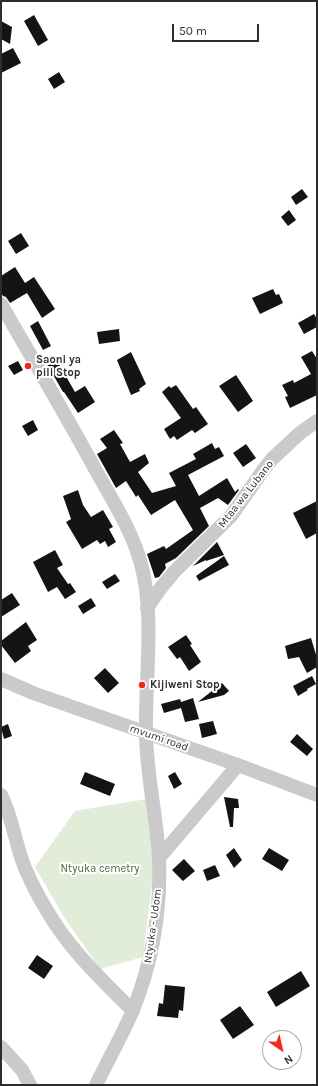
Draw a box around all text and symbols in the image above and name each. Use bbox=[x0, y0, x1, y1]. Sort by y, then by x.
scale bar bbox=[174, 16, 261, 42]
text: 50 m bbox=[179, 24, 207, 38]
place label: Saoni ya pili Stop bbox=[36, 353, 81, 379]
marker: Saoni ya pili Stop bbox=[23, 361, 33, 371]
street label: Mtaa wa Lubano bbox=[216, 458, 276, 530]
place label: Kijiweni Stop bbox=[150, 678, 220, 692]
marker: Kijiweni Stop bbox=[137, 680, 147, 690]
street label: mvumi road bbox=[128, 722, 190, 754]
park label: Ntyuka cemetry bbox=[61, 862, 139, 876]
street label: Ntyuka - Udom bbox=[141, 888, 165, 964]
north arrow bbox=[262, 1030, 302, 1070]
text: N bbox=[282, 1052, 295, 1067]

